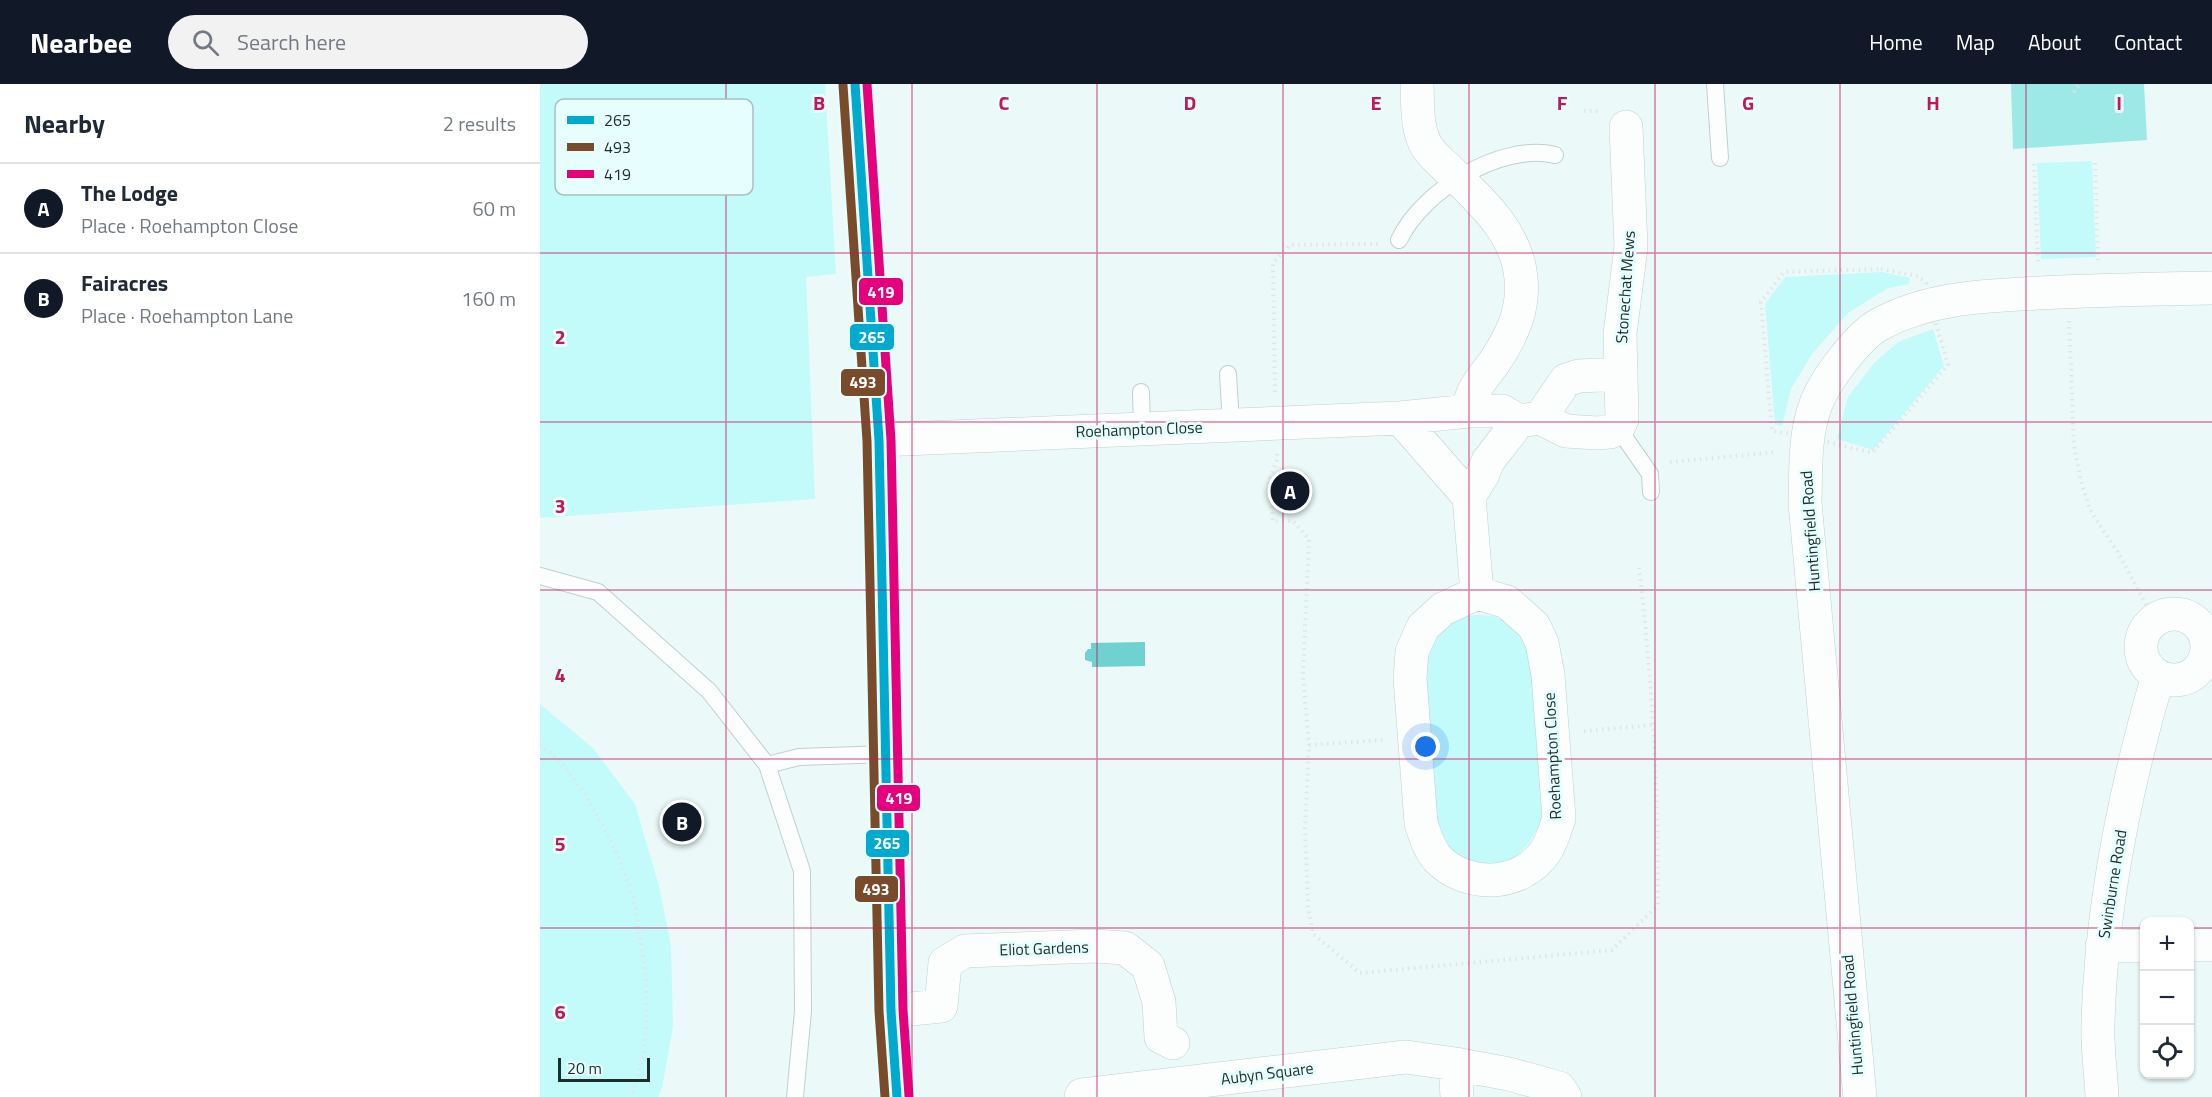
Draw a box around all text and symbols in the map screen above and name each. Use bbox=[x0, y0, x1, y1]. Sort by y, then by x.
search box bbox=[168, 15, 588, 69]
text: Nearbee bbox=[30, 21, 132, 64]
text: Search here bbox=[237, 25, 346, 59]
icon: search bbox=[189, 26, 222, 59]
text: Home bbox=[1869, 26, 1923, 58]
text: Map bbox=[1956, 26, 1995, 58]
text: About bbox=[2028, 26, 2081, 58]
text: Contact bbox=[2114, 26, 2182, 58]
text: B bbox=[813, 87, 825, 118]
text: C bbox=[999, 87, 1010, 118]
text: D bbox=[1184, 87, 1196, 118]
text: E bbox=[1370, 87, 1382, 118]
text: F bbox=[1557, 87, 1568, 118]
text: G bbox=[1742, 87, 1754, 118]
text: H bbox=[1926, 87, 1940, 118]
text: I bbox=[2116, 87, 2122, 118]
legend bbox=[555, 99, 753, 195]
text: Nearby bbox=[24, 104, 105, 143]
text: 2 results bbox=[443, 108, 516, 139]
text: 265 bbox=[604, 108, 631, 132]
text: 493 bbox=[604, 135, 631, 159]
text: 419 bbox=[604, 162, 631, 186]
text: The Lodge bbox=[81, 176, 178, 210]
text: A bbox=[37, 193, 50, 224]
text: 60 m bbox=[472, 193, 516, 224]
text: Place · Roehampton Close bbox=[81, 210, 298, 241]
street label: Stonechat Mews bbox=[1609, 230, 1641, 344]
text: Fairacres bbox=[81, 266, 168, 300]
line badge: 419 bbox=[858, 277, 904, 306]
text: 419 bbox=[868, 280, 894, 304]
text: B bbox=[37, 283, 50, 314]
text: 160 m bbox=[461, 283, 516, 314]
text: Place · Roehampton Lane bbox=[81, 300, 293, 331]
text: 2 bbox=[554, 321, 566, 352]
line badge: 265 bbox=[849, 323, 895, 351]
text: 265 bbox=[859, 325, 885, 349]
line badge: 493 bbox=[840, 368, 886, 397]
text: 493 bbox=[850, 370, 876, 394]
street label: Roehampton Close bbox=[1075, 415, 1203, 443]
pin: A bbox=[1270, 468, 1310, 514]
street label: Huntingfield Road bbox=[1794, 470, 1826, 592]
text: 3 bbox=[554, 490, 566, 521]
text: 4 bbox=[554, 659, 566, 690]
street label: Roehampton Close bbox=[1537, 692, 1567, 820]
your location bbox=[1411, 732, 1440, 761]
line badge: 419 bbox=[876, 784, 921, 812]
text: 419 bbox=[886, 786, 912, 810]
pin: B bbox=[662, 800, 702, 844]
text: 5 bbox=[554, 828, 566, 859]
street label: Swinburne Road bbox=[2092, 828, 2132, 940]
line badge: 265 bbox=[865, 829, 910, 858]
text: 265 bbox=[874, 831, 900, 855]
line badge: 493 bbox=[854, 875, 899, 903]
text: 493 bbox=[863, 877, 889, 901]
map controls bbox=[2140, 917, 2194, 1079]
button: + bbox=[2140, 917, 2194, 971]
street label: Eliot Gardens bbox=[999, 934, 1089, 962]
street label: Huntingfield Road bbox=[1835, 954, 1869, 1076]
button: − bbox=[2140, 971, 2194, 1025]
text: 6 bbox=[554, 996, 566, 1027]
button: locate bbox=[2140, 1025, 2194, 1079]
scale bar bbox=[558, 1055, 650, 1082]
street label: Aubyn Square bbox=[1219, 1055, 1315, 1091]
text: 20 m bbox=[567, 1056, 602, 1080]

